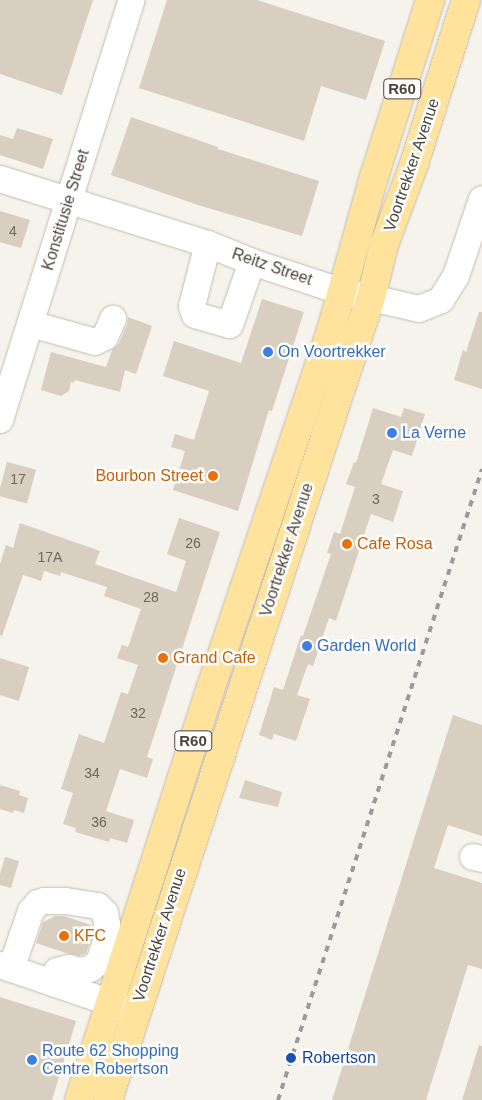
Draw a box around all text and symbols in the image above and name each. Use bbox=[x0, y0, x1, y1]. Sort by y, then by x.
road number: R60 bbox=[382, 76, 422, 102]
street label: Voortrekker Avenue bbox=[380, 96, 444, 234]
street label: Konstitusie Street bbox=[38, 147, 94, 273]
house number: 4 bbox=[9, 223, 17, 239]
street label: Reitz Street bbox=[229, 244, 315, 290]
place label: On Voortrekker bbox=[278, 342, 386, 362]
marker: On Voortrekker bbox=[262, 346, 274, 358]
place label: La Verne bbox=[402, 423, 466, 443]
marker: La Verne bbox=[386, 427, 398, 439]
place label: Bourbon Street bbox=[95, 466, 203, 486]
marker: Bourbon Street bbox=[207, 470, 219, 482]
house number: 17 bbox=[10, 471, 26, 487]
street label: Voortrekker Avenue bbox=[256, 480, 318, 620]
house number: 3 bbox=[372, 491, 380, 507]
place label: Cafe Rosa bbox=[357, 534, 433, 554]
house number: 26 bbox=[185, 535, 201, 551]
marker: Cafe Rosa bbox=[341, 538, 353, 550]
house number: 17A bbox=[38, 549, 62, 565]
house number: 28 bbox=[143, 589, 159, 605]
place label: Garden World bbox=[317, 636, 416, 656]
marker: Garden World bbox=[301, 640, 313, 652]
place label: Grand Cafe bbox=[173, 648, 256, 668]
marker: Grand Cafe bbox=[157, 652, 169, 664]
house number: 32 bbox=[130, 705, 146, 721]
road number: R60 bbox=[173, 728, 213, 754]
house number: 34 bbox=[84, 765, 100, 781]
house number: 36 bbox=[91, 814, 107, 830]
street label: Voortrekker Avenue bbox=[129, 865, 191, 1005]
place label: KFC bbox=[74, 926, 106, 946]
marker: KFC bbox=[58, 930, 70, 942]
place label: Route 62 Shopping Centre Robertson bbox=[42, 1041, 179, 1079]
place label: Robertson bbox=[302, 1048, 376, 1068]
marker: Robertson bbox=[284, 1051, 298, 1065]
marker: Route 62 Shopping Centre Robertson bbox=[26, 1054, 38, 1066]

